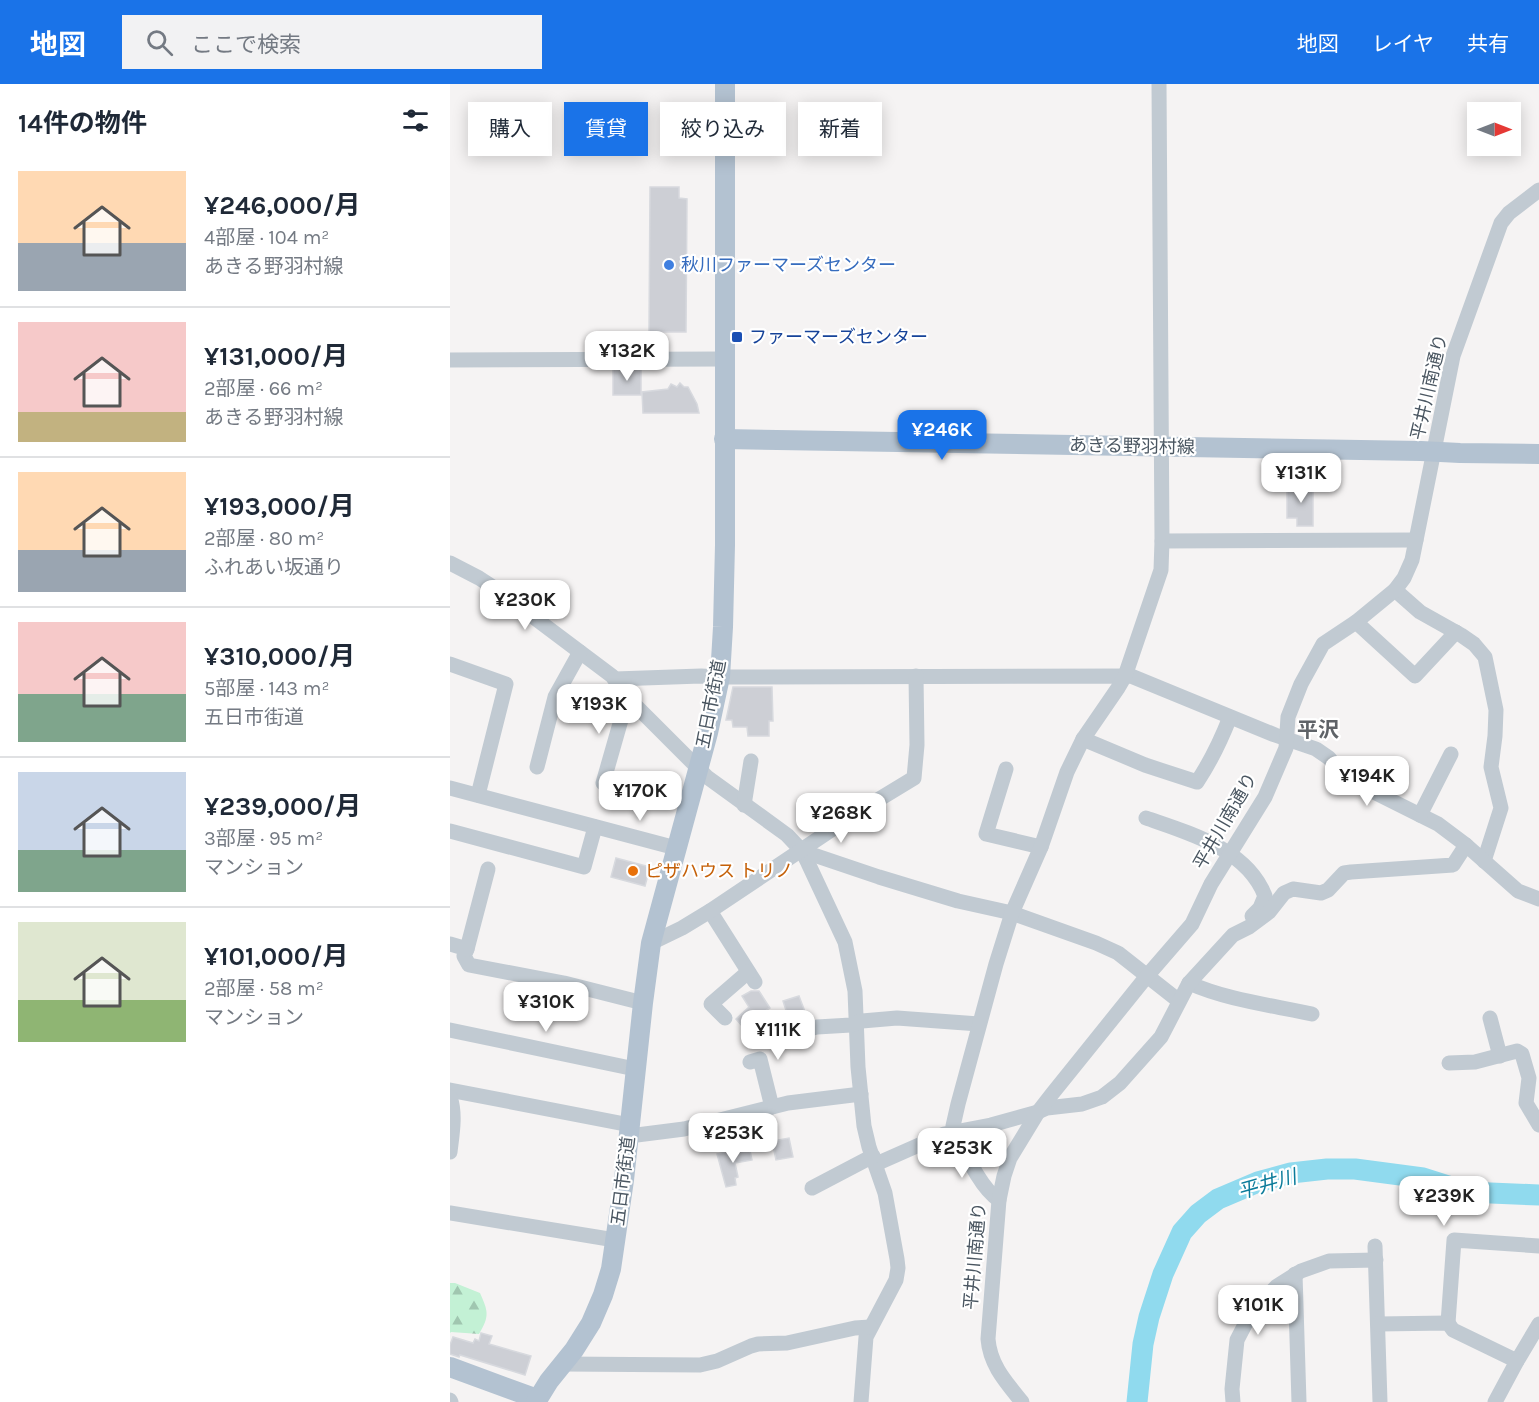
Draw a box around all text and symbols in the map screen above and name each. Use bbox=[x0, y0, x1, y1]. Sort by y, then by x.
search box bbox=[122, 15, 542, 69]
icon: search bbox=[143, 26, 176, 59]
text: 地図 bbox=[30, 28, 86, 61]
text: ここで検索 bbox=[191, 32, 301, 58]
text: 地図 bbox=[1297, 32, 1339, 56]
text: レイヤ bbox=[1372, 32, 1434, 56]
text: 共有 bbox=[1467, 32, 1509, 56]
chip: 購入 bbox=[468, 102, 552, 156]
chip: 賃貸 bbox=[564, 102, 648, 156]
chip: 絞り込み bbox=[660, 102, 786, 156]
chip: 新着 bbox=[798, 102, 882, 156]
north arrow bbox=[1467, 102, 1521, 156]
map controls bbox=[1467, 102, 1521, 156]
icon: filters bbox=[399, 104, 432, 137]
text: 14件の物件 bbox=[18, 108, 147, 139]
text: ¥246,000/月 bbox=[204, 190, 360, 221]
icon: home bbox=[66, 195, 138, 267]
text: 4部屋 · 104 m² bbox=[204, 226, 329, 249]
place label: 秋川ファーマーズセンター bbox=[681, 254, 896, 276]
text: あきる野羽村線 bbox=[204, 255, 344, 278]
marker: 秋川ファーマーズセンター bbox=[662, 258, 676, 272]
place label: ファーマーズセンター bbox=[749, 326, 928, 348]
marker: ファーマーズセンター bbox=[730, 330, 744, 344]
pin: ¥132K bbox=[585, 331, 669, 382]
street label: 平井川南通り bbox=[1406, 332, 1452, 442]
text: ¥132K bbox=[599, 339, 655, 362]
text: ¥131,000/月 bbox=[204, 341, 348, 372]
icon: home bbox=[66, 346, 138, 418]
text: 2部屋 · 66 m² bbox=[204, 377, 323, 400]
text: あきる野羽村線 bbox=[204, 406, 344, 429]
pin: ¥246K bbox=[900, 410, 984, 461]
text: ¥246K bbox=[912, 418, 972, 441]
street label: あきる野羽村線 bbox=[1069, 434, 1195, 458]
pin: ¥131K bbox=[1259, 453, 1343, 504]
text: ¥131K bbox=[1275, 461, 1327, 484]
text: ¥193,000/月 bbox=[204, 491, 355, 522]
icon: home bbox=[66, 496, 138, 568]
text: 2部屋 · 80 m² bbox=[204, 527, 324, 550]
text: ふれあい坂通り bbox=[204, 556, 344, 579]
pin: ¥230K bbox=[483, 580, 567, 631]
text: ¥230K bbox=[494, 588, 556, 611]
text: ¥310,000/月 bbox=[204, 641, 355, 672]
icon: home bbox=[66, 646, 138, 718]
street label: 五日市街道 bbox=[692, 658, 730, 750]
text: 5部屋 · 143 m² bbox=[204, 677, 329, 700]
pin: ¥193K bbox=[557, 684, 641, 735]
text: ¥193K bbox=[571, 692, 627, 715]
text: 五日市街道 bbox=[204, 706, 304, 729]
district label: 平沢 bbox=[1297, 718, 1339, 742]
pin: ¥194K bbox=[1325, 756, 1409, 807]
text: ¥194K bbox=[1339, 764, 1395, 787]
street label: 平井川南通り bbox=[1188, 769, 1262, 873]
pin: ¥170K bbox=[598, 771, 682, 822]
text: ¥170K bbox=[613, 779, 667, 802]
text: ¥239,000/月 bbox=[204, 791, 361, 822]
pin: ¥268K bbox=[799, 793, 883, 844]
icon: home bbox=[66, 796, 138, 868]
text: ¥268K bbox=[810, 801, 872, 824]
text: 3部屋 · 95 m² bbox=[204, 827, 323, 850]
text: マンション bbox=[204, 856, 304, 879]
place label: ピザハウス トリノ bbox=[645, 860, 793, 882]
marker: ピザハウス トリノ bbox=[626, 864, 640, 878]
text: ¥101,000/月 bbox=[204, 941, 348, 972]
icon: home bbox=[66, 946, 138, 1018]
text: 2部屋 · 58 m² bbox=[204, 977, 324, 1000]
pin: ¥310K bbox=[504, 982, 588, 1033]
text: ¥310K bbox=[517, 990, 575, 1013]
text: マンション bbox=[204, 1006, 304, 1029]
pin: ¥111K bbox=[736, 1010, 820, 1061]
text: ¥111K bbox=[755, 1018, 801, 1041]
pin: ¥253K bbox=[691, 1113, 775, 1164]
text: ¥253K bbox=[703, 1121, 764, 1144]
pin: ¥253K bbox=[920, 1128, 1004, 1179]
street label: 五日市街道 bbox=[607, 1135, 639, 1227]
text: ¥253K bbox=[932, 1136, 993, 1159]
water label: 平井川 bbox=[1235, 1165, 1301, 1204]
pin: ¥239K bbox=[1402, 1176, 1486, 1227]
text: ¥239K bbox=[1413, 1184, 1475, 1207]
street label: 平井川南通り bbox=[959, 1201, 991, 1311]
pin: ¥101K bbox=[1216, 1285, 1300, 1336]
text: ¥101K bbox=[1232, 1293, 1284, 1316]

